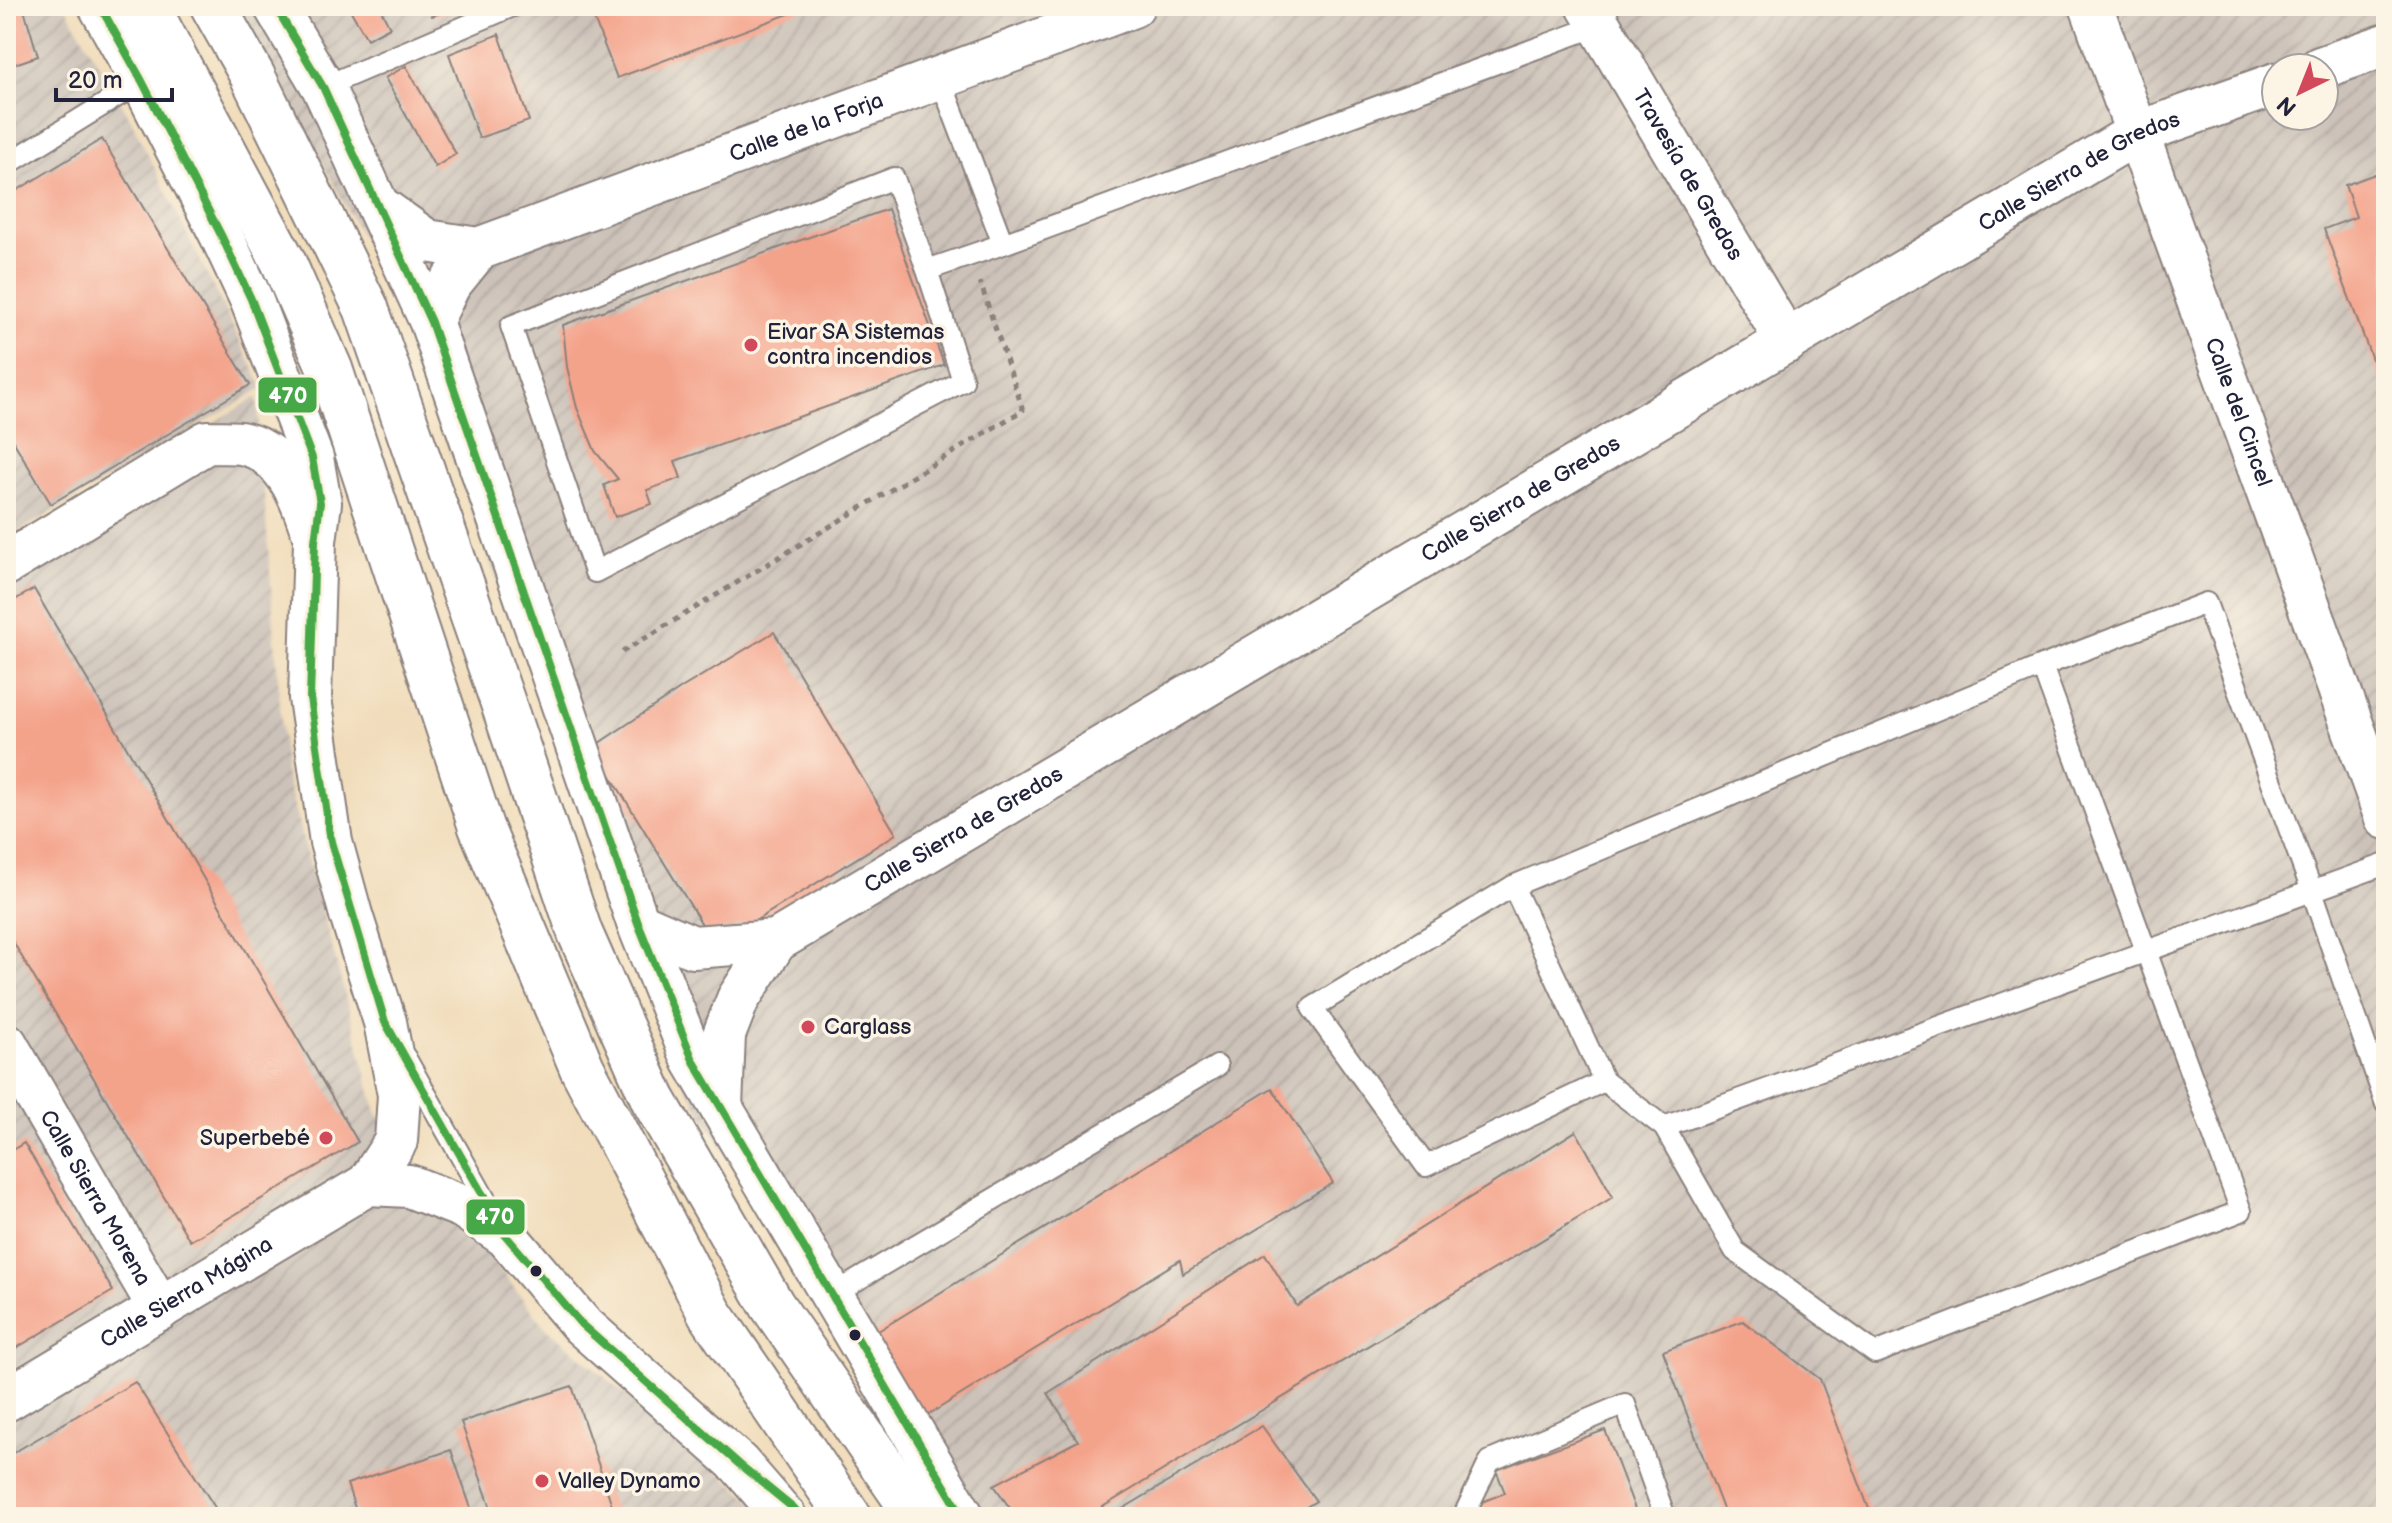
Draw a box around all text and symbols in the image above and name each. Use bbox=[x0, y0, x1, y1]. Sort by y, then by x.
scale bar bbox=[56, 52, 172, 102]
north arrow bbox=[2260, 52, 2340, 132]
text: 20 m bbox=[68, 66, 123, 95]
street label: Travesía de Gredos bbox=[1627, 84, 1749, 265]
street label: Calle de la Forja bbox=[726, 86, 887, 168]
text: N bbox=[2272, 90, 2303, 121]
street label: Calle Sierra de Gredos bbox=[1974, 105, 2183, 238]
place label: Eivar SA Sistemas contra incendios bbox=[767, 319, 944, 371]
street label: Calle del Cincel bbox=[2199, 334, 2278, 490]
marker: Eivar SA Sistemas contra incendios bbox=[742, 336, 760, 354]
line badge: 470 bbox=[257, 376, 318, 414]
text: 470 bbox=[269, 383, 307, 410]
street label: Calle Sierra de Gredos bbox=[1416, 429, 1625, 568]
street label: Calle Sierra de Gredos bbox=[859, 760, 1068, 899]
place label: Carglass bbox=[824, 1014, 911, 1041]
marker: Carglass bbox=[799, 1018, 817, 1036]
street label: Calle Sierra Morena bbox=[34, 1105, 157, 1291]
place label: Superbebé bbox=[200, 1125, 310, 1152]
marker: Superbebé bbox=[317, 1129, 335, 1147]
line badge: 470 bbox=[465, 1198, 526, 1236]
text: 470 bbox=[476, 1204, 514, 1231]
street label: Calle Sierra Mágina bbox=[95, 1231, 277, 1354]
unlabelled marker bbox=[528, 1263, 544, 1279]
unlabelled marker bbox=[847, 1327, 863, 1343]
place label: Valley Dynamo bbox=[558, 1468, 701, 1495]
marker: Valley Dynamo bbox=[533, 1472, 551, 1490]

